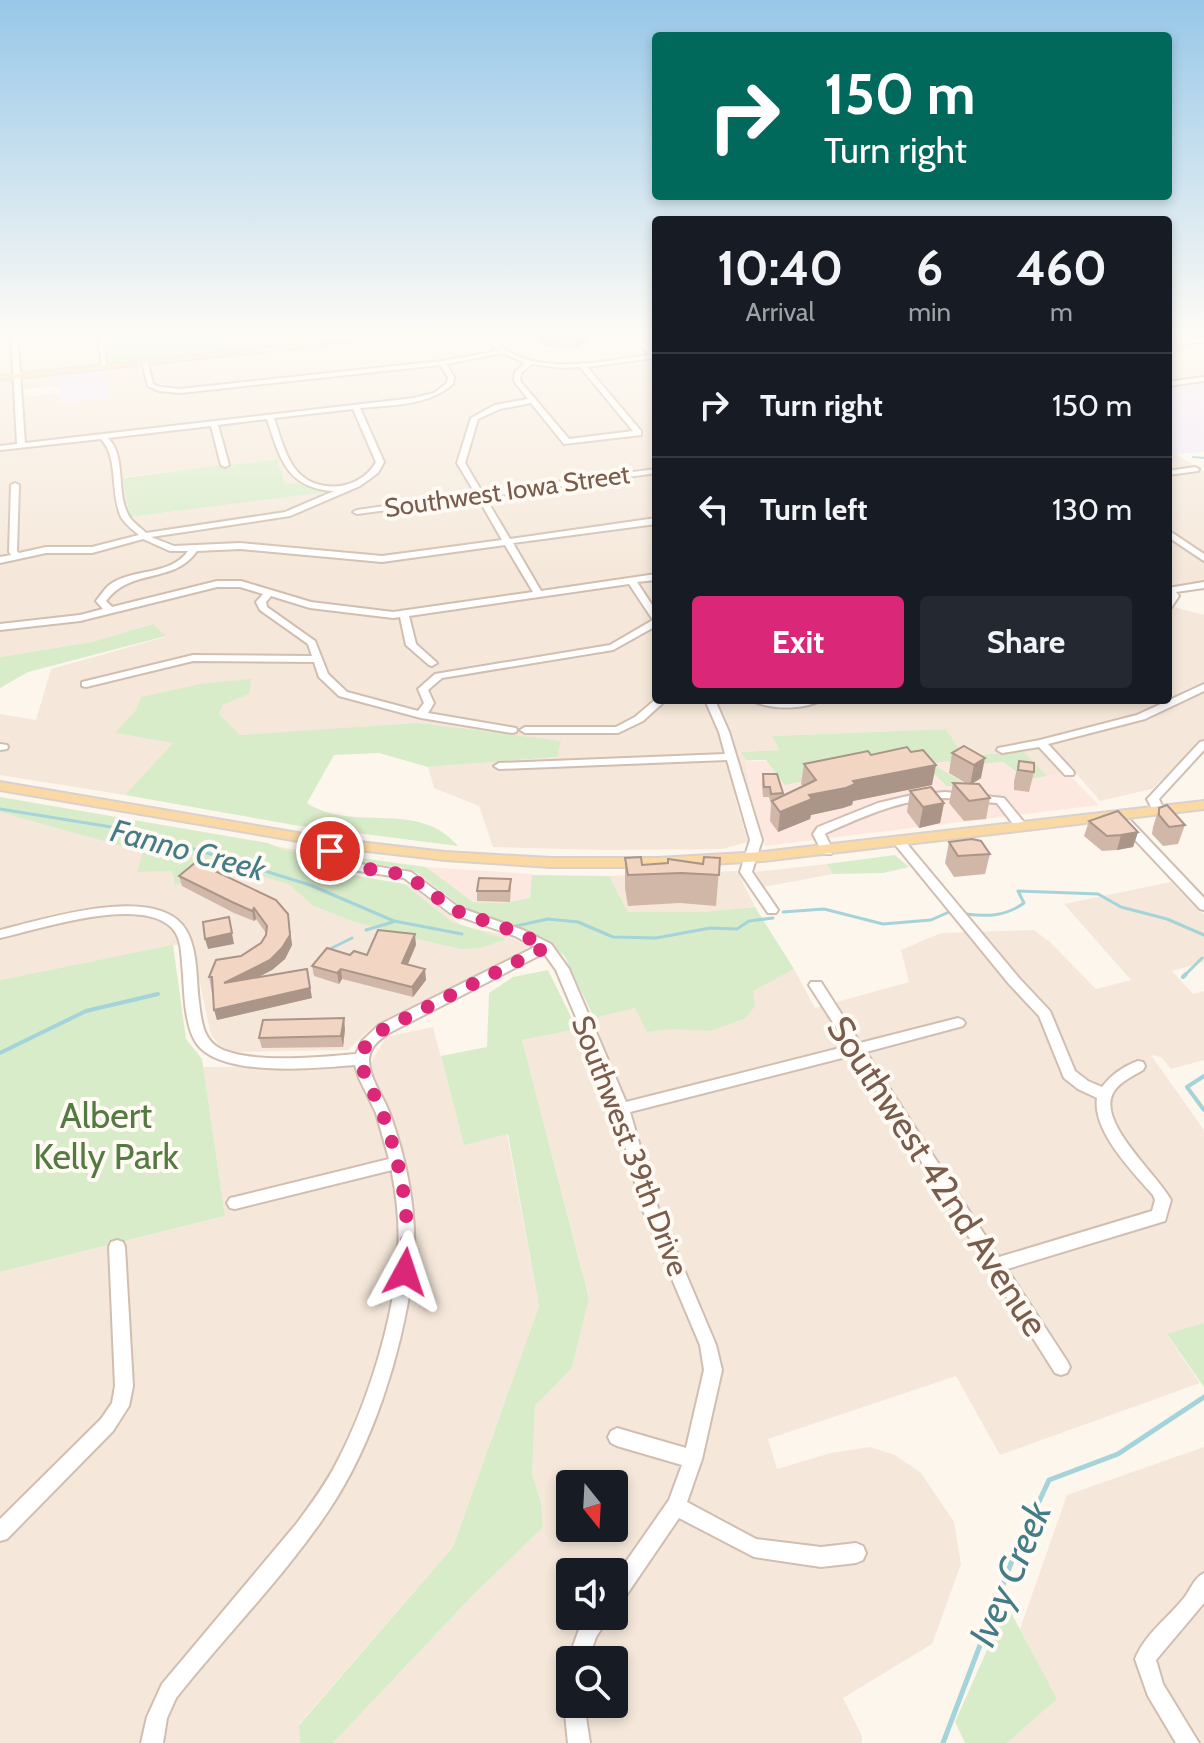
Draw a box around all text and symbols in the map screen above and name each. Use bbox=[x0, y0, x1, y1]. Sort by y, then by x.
text: 150 m bbox=[824, 60, 976, 128]
icon: right bbox=[692, 64, 796, 168]
text: Turn right bbox=[824, 128, 967, 172]
text: 10:40 bbox=[717, 239, 843, 297]
text: 6 bbox=[916, 239, 943, 297]
text: 460 bbox=[1016, 239, 1107, 297]
text: Arrival bbox=[745, 296, 815, 328]
text: min bbox=[908, 296, 951, 328]
text: m bbox=[1050, 296, 1073, 328]
icon: right bbox=[692, 383, 736, 427]
text: Turn right bbox=[760, 387, 883, 424]
text: 150 m bbox=[1052, 387, 1132, 424]
street label: Southwest Iowa Street bbox=[382, 458, 632, 524]
icon: left bbox=[692, 487, 736, 531]
text: Turn left bbox=[760, 491, 868, 528]
text: 130 m bbox=[1052, 491, 1132, 528]
button: Exit bbox=[692, 596, 904, 688]
button: Share bbox=[920, 596, 1132, 688]
water label: Fanno Creek bbox=[107, 810, 271, 889]
pin bbox=[296, 817, 364, 885]
icon: arrive bbox=[308, 829, 352, 873]
street label: Southwest 42nd Avenue bbox=[818, 1008, 1058, 1344]
street label: Southwest 39th Drive bbox=[564, 1010, 697, 1281]
park label: Albert Kelly Park bbox=[33, 1093, 180, 1178]
position arrow bbox=[363, 1230, 447, 1314]
north arrow bbox=[556, 1470, 628, 1542]
map controls bbox=[556, 1470, 628, 1718]
water label: Ivey Creek bbox=[958, 1493, 1062, 1653]
button: sound bbox=[556, 1558, 628, 1630]
button: search bbox=[556, 1646, 628, 1718]

